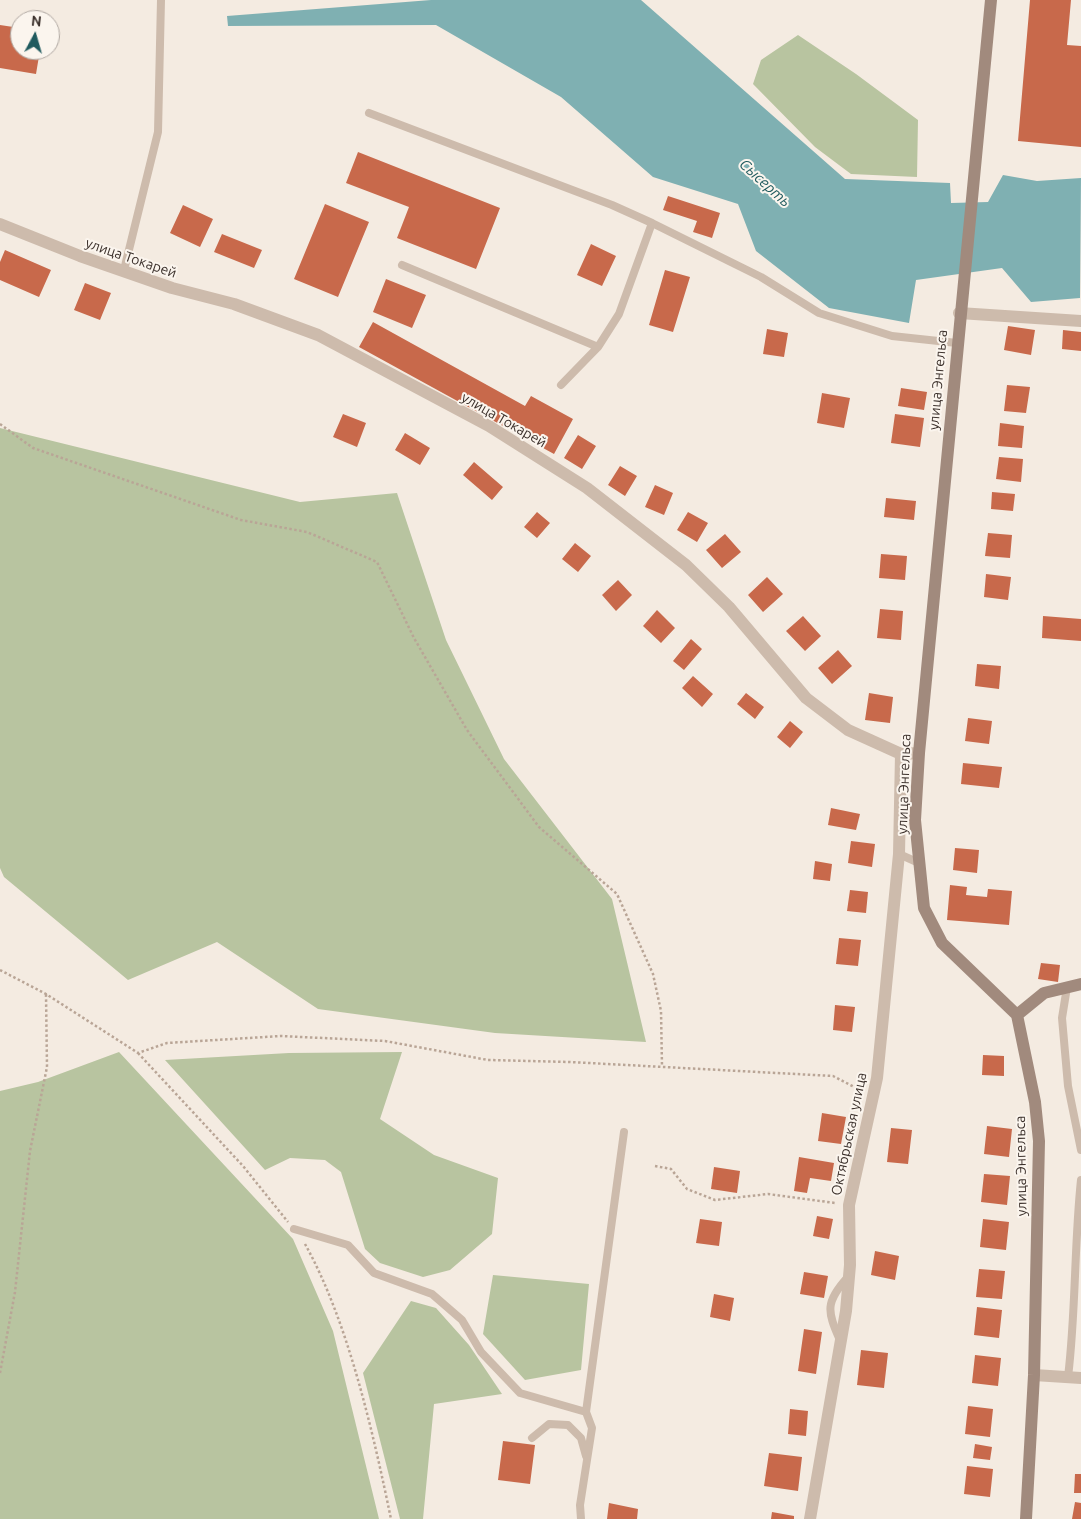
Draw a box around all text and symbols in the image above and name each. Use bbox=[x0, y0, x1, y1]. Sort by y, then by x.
north arrow bbox=[10, 10, 60, 60]
text: N bbox=[30, 13, 42, 30]
water label: Сысерть bbox=[736, 155, 794, 211]
street label: улица Токарей bbox=[83, 235, 179, 281]
street label: улица Энгельса bbox=[925, 329, 951, 431]
street label: улица Токарей bbox=[458, 389, 550, 451]
street label: улица Энгельса bbox=[894, 733, 914, 835]
street label: Октябрьская улица bbox=[828, 1071, 870, 1197]
street label: улица Энгельса bbox=[1012, 1115, 1030, 1217]

